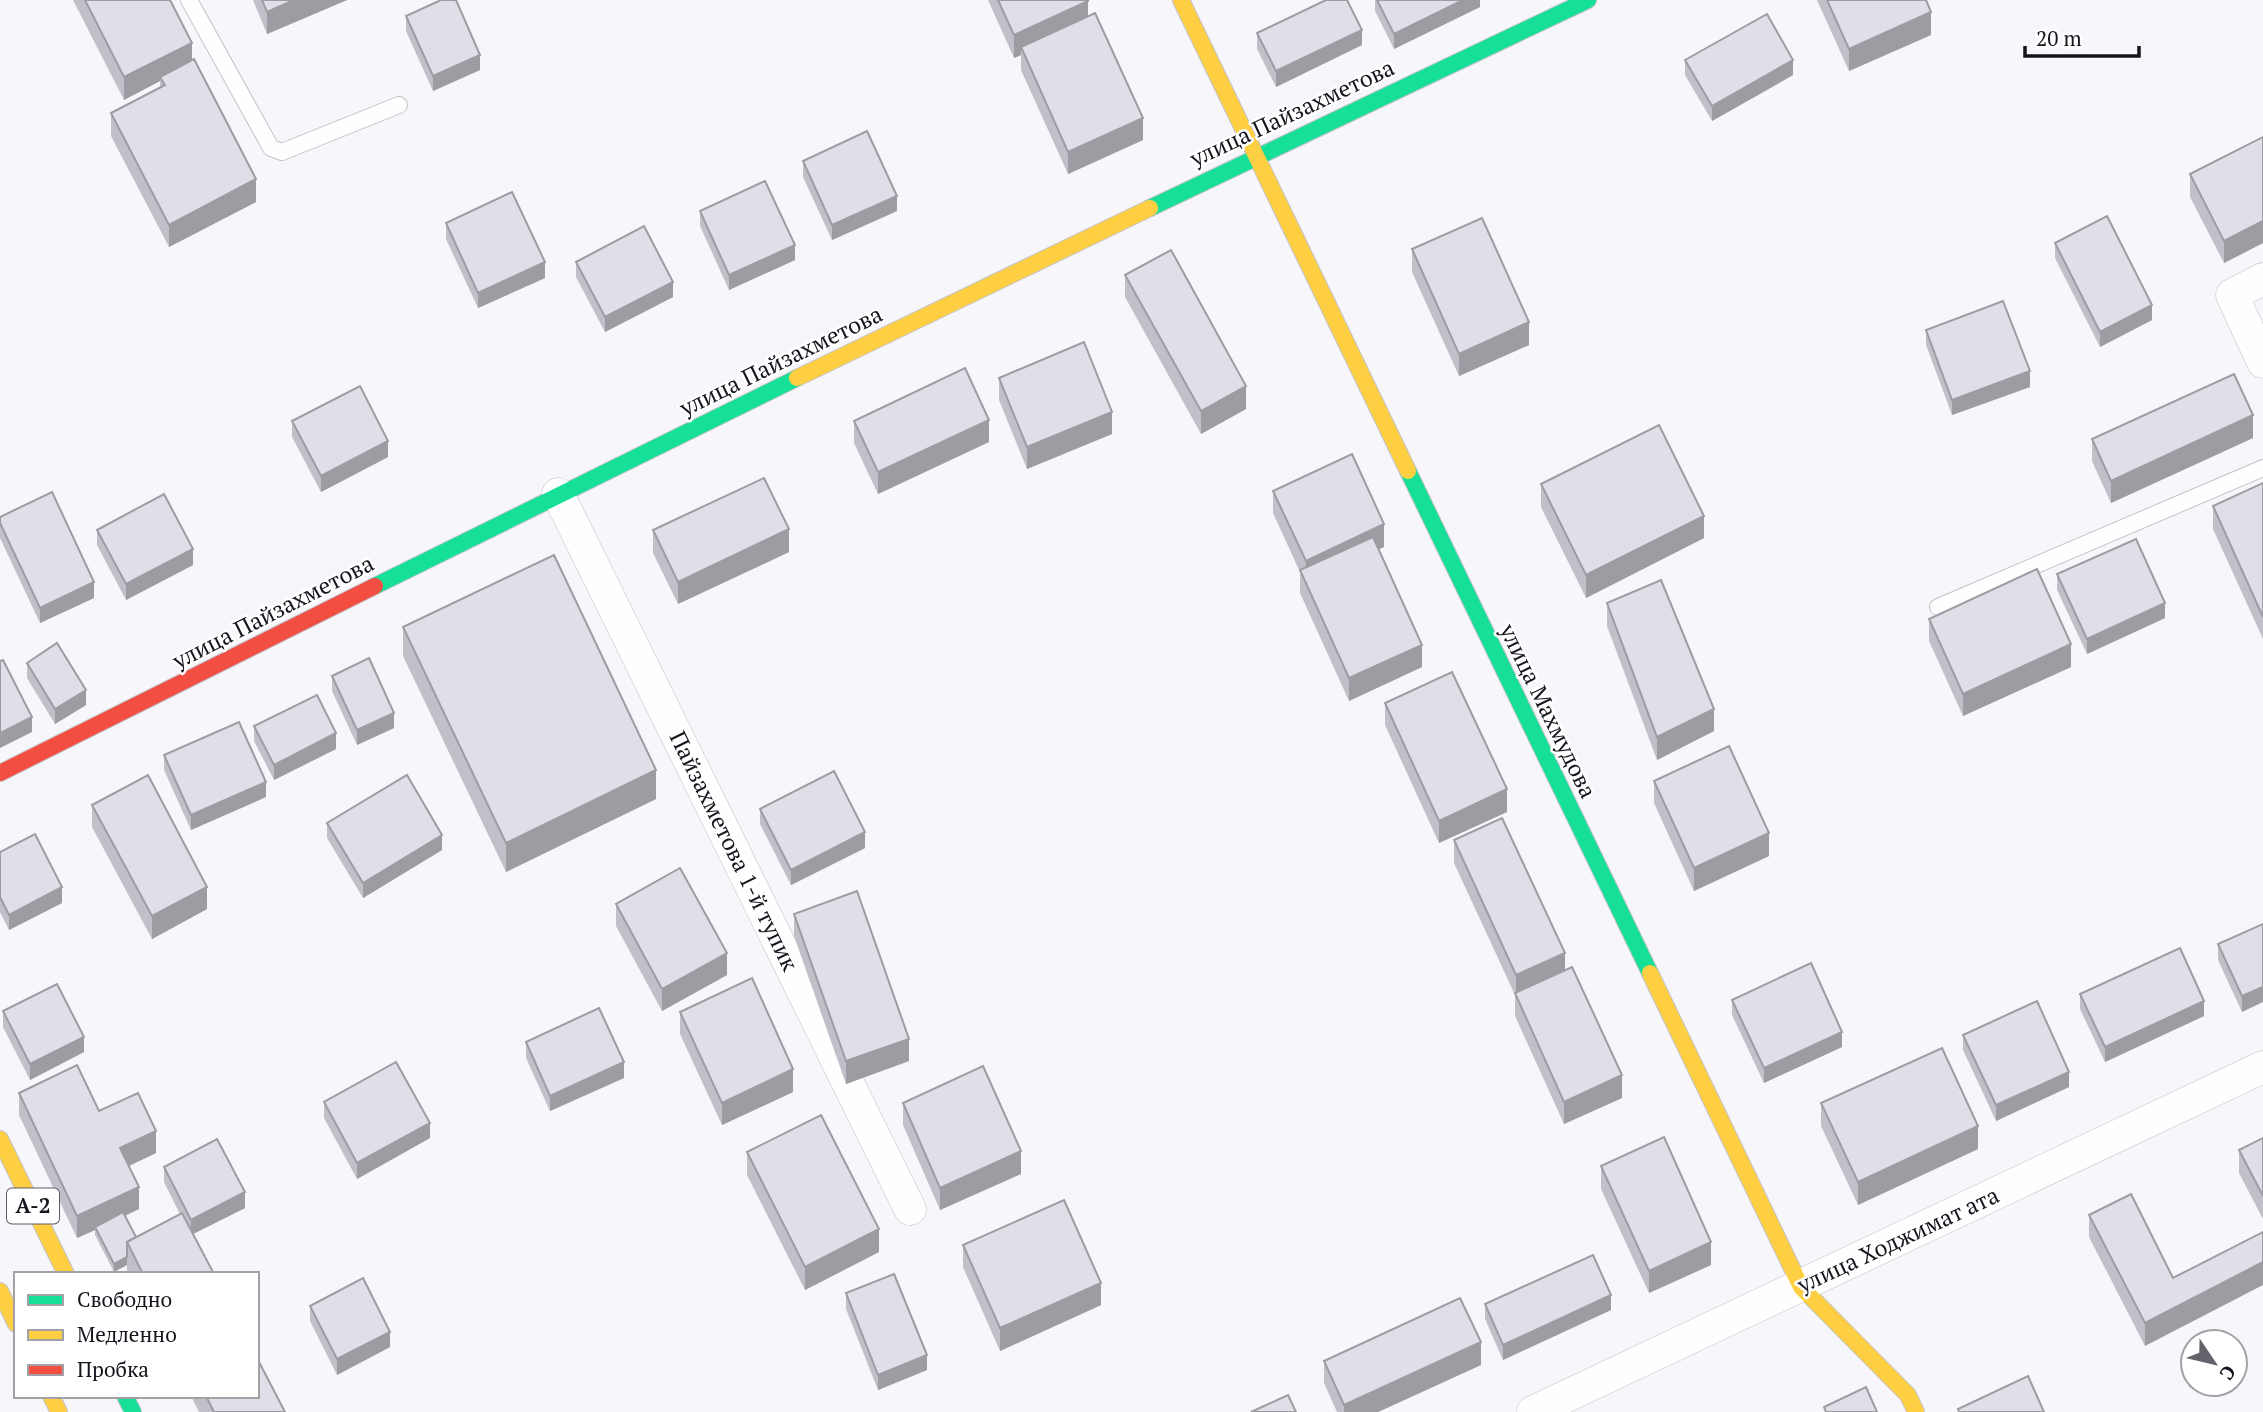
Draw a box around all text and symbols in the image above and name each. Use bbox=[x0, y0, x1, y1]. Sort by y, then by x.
scale bar bbox=[2025, 14, 2139, 58]
text: 20 m bbox=[2036, 24, 2082, 52]
street label: улица Пайзахметова bbox=[1184, 51, 1399, 174]
street label: улица Пайзахметова bbox=[673, 298, 888, 424]
street label: улица Пайзахметова bbox=[166, 547, 379, 676]
street label: улица Махмудова bbox=[1492, 618, 1604, 803]
street label: Пайзахметова 1-й тупик bbox=[663, 726, 806, 976]
street label: улица Ходжимат ата bbox=[1791, 1179, 2004, 1300]
road number: A-2 bbox=[7, 1188, 59, 1224]
legend bbox=[14, 1272, 259, 1398]
text: Свободно bbox=[77, 1285, 172, 1313]
text: Медленно bbox=[77, 1320, 177, 1348]
north arrow bbox=[2179, 1328, 2249, 1398]
text: Пробка bbox=[77, 1355, 149, 1383]
text: С bbox=[2215, 1361, 2242, 1385]

